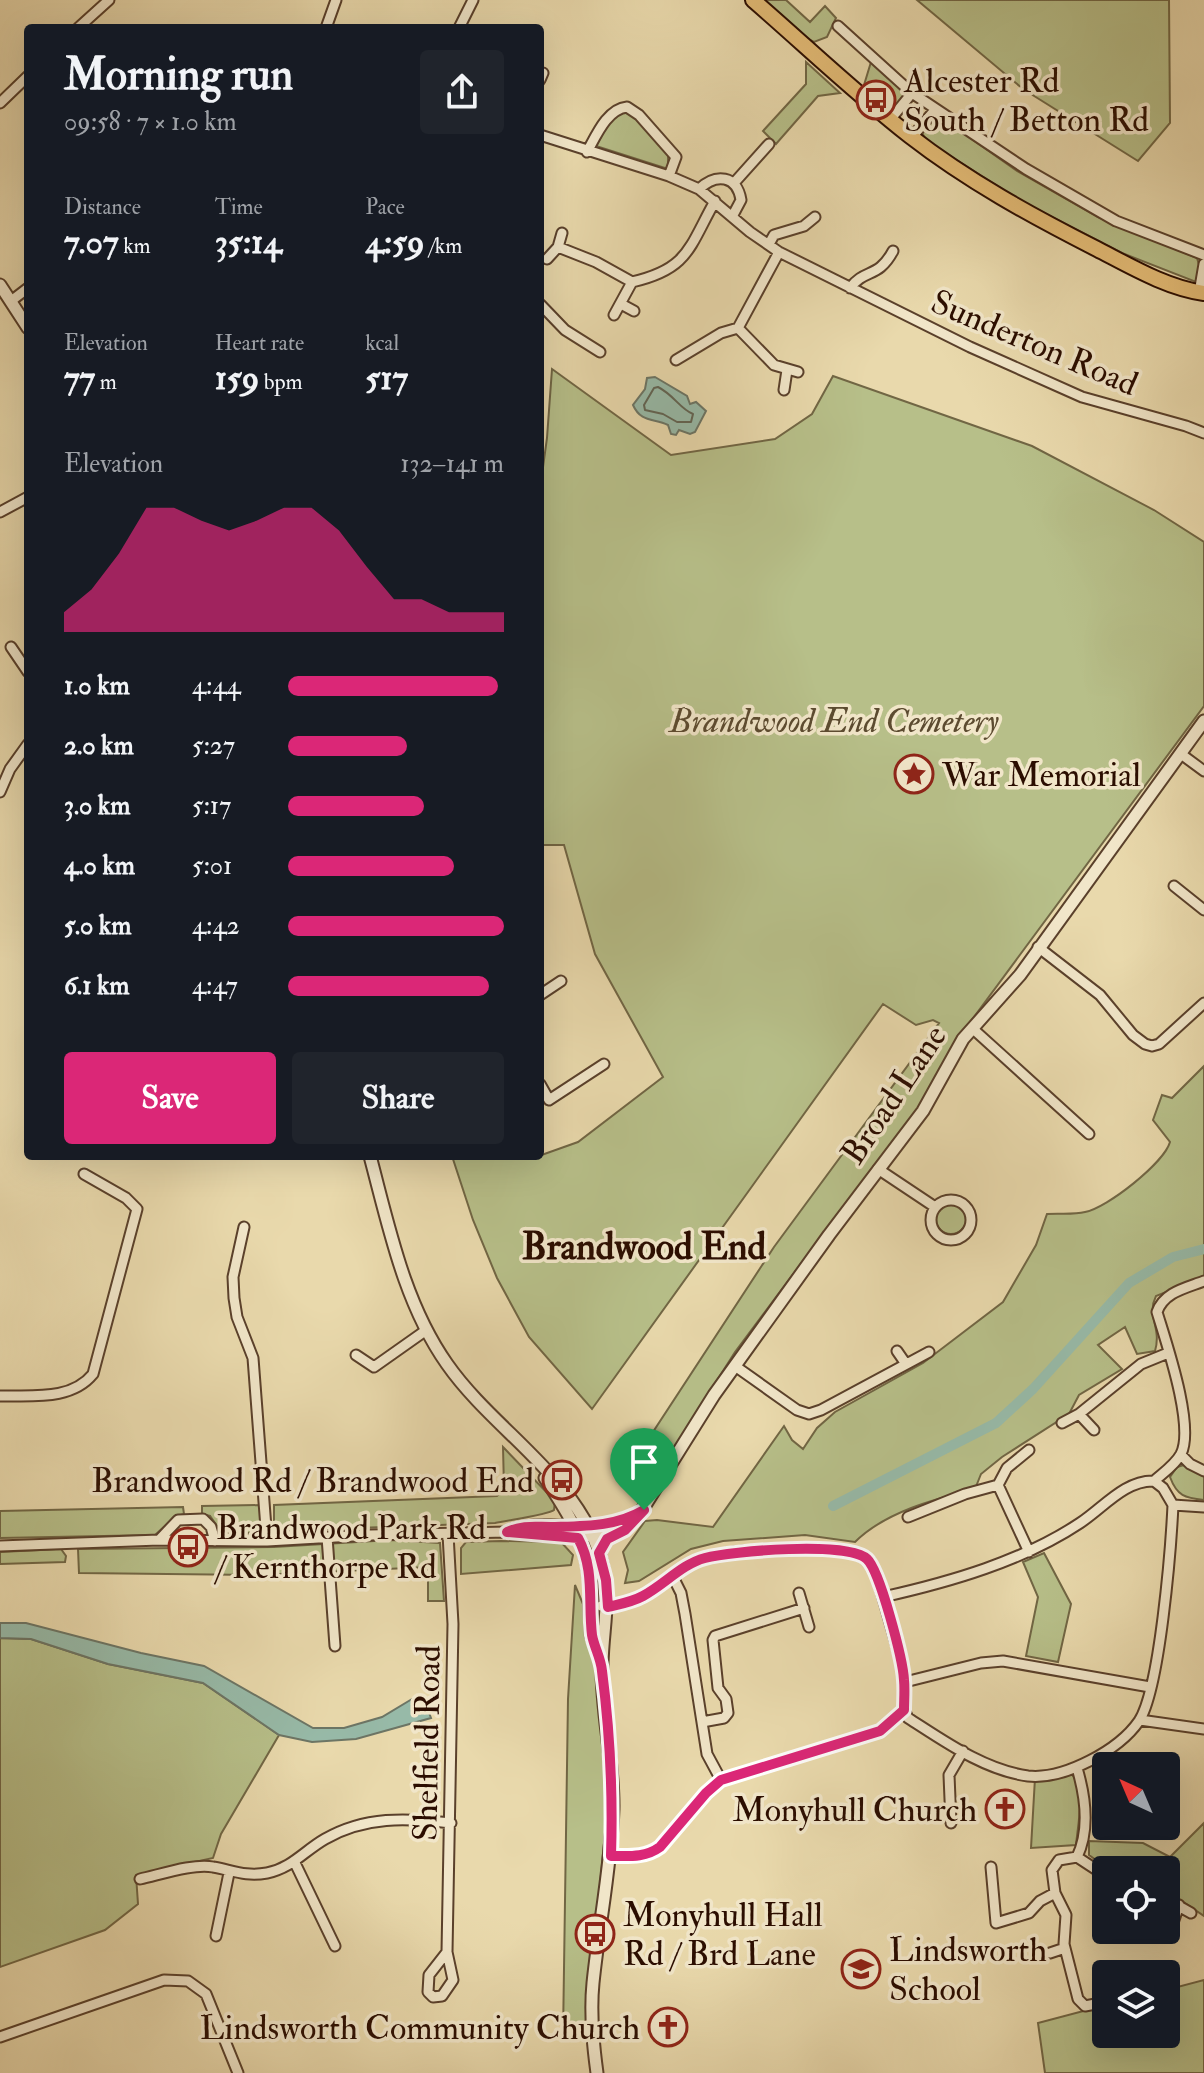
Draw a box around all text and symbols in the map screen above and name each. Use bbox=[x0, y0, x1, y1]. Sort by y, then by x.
text: Morning run bbox=[64, 48, 293, 103]
button: share bbox=[420, 50, 504, 134]
place label: Alcester Rd South / Betton Rd bbox=[903, 60, 1149, 142]
bus stop icon: Alcester Rd South / Betton Rd bbox=[855, 79, 897, 121]
text: 09:58 · 7 × 1.0 km bbox=[64, 106, 237, 138]
text: Distance bbox=[64, 193, 141, 221]
text: Time bbox=[215, 193, 263, 221]
text: Pace bbox=[365, 193, 405, 221]
text: 7.07 bbox=[64, 221, 119, 264]
text: 35:14 bbox=[215, 221, 282, 264]
text: 4:59 bbox=[365, 221, 424, 264]
text: km bbox=[119, 232, 151, 260]
text: /km bbox=[424, 232, 462, 260]
street label: Sunderton Road bbox=[925, 281, 1145, 406]
text: Elevation bbox=[64, 329, 148, 357]
text: Heart rate bbox=[215, 329, 304, 357]
text: kcal bbox=[365, 329, 399, 357]
text: 77 bbox=[64, 357, 95, 400]
text: 159 bbox=[215, 357, 259, 400]
text: 517 bbox=[365, 357, 408, 400]
text: m bbox=[95, 368, 117, 396]
text: bpm bbox=[259, 368, 303, 396]
text: Elevation bbox=[64, 448, 163, 480]
text: 132–141 m bbox=[400, 448, 504, 480]
text: 1.0 km bbox=[64, 670, 130, 702]
text: 4:44 bbox=[192, 670, 240, 702]
park label: Brandwood End Cemetery bbox=[667, 700, 999, 743]
text: 2.0 km bbox=[64, 730, 134, 762]
text: 5:27 bbox=[192, 730, 235, 762]
place icon: War Memorial bbox=[893, 753, 935, 795]
place label: War Memorial bbox=[941, 754, 1141, 797]
text: 3.0 km bbox=[64, 790, 130, 822]
text: 5:17 bbox=[192, 790, 231, 822]
text: 4.0 km bbox=[64, 850, 135, 882]
text: 5:01 bbox=[192, 850, 232, 882]
text: 5.0 km bbox=[64, 910, 131, 942]
text: 4:42 bbox=[192, 910, 240, 942]
text: 6.1 km bbox=[64, 970, 129, 1002]
text: 4:47 bbox=[192, 970, 238, 1002]
street label: Broad Lane bbox=[832, 1017, 957, 1173]
button: Save bbox=[64, 1052, 276, 1144]
button: Share bbox=[292, 1052, 504, 1144]
district label: Brandwood End bbox=[522, 1223, 767, 1271]
pin bbox=[610, 1428, 678, 1510]
icon: arrive bbox=[622, 1440, 666, 1484]
bus stop icon: Brandwood Rd / Brandwood End bbox=[541, 1459, 583, 1501]
place label: Brandwood Rd / Brandwood End bbox=[91, 1460, 534, 1503]
place label: Brandwood Park Rd / Kernthorpe Rd bbox=[213, 1507, 486, 1589]
bus stop icon: Brandwood Park Rd / Kernthorpe Rd bbox=[167, 1526, 209, 1568]
street label: Shelfield Road bbox=[404, 1644, 451, 1841]
north arrow bbox=[1092, 1752, 1180, 1840]
map controls bbox=[1092, 1752, 1180, 2048]
church icon: Monyhull Church bbox=[984, 1788, 1026, 1830]
place label: Monyhull Church bbox=[732, 1789, 977, 1832]
button: locate bbox=[1092, 1856, 1180, 1944]
place label: Monyhull Hall Rd / Brd Lane bbox=[623, 1894, 823, 1976]
bus stop icon: Monyhull Hall Rd / Brd Lane bbox=[574, 1913, 616, 1955]
place label: Lindsworth School bbox=[889, 1929, 1047, 2011]
school or university icon: Lindsworth School bbox=[840, 1948, 882, 1990]
button: layers bbox=[1092, 1960, 1180, 2048]
church icon: Lindsworth Community Church bbox=[647, 2006, 689, 2048]
place label: Lindsworth Community Church bbox=[200, 2007, 640, 2050]

